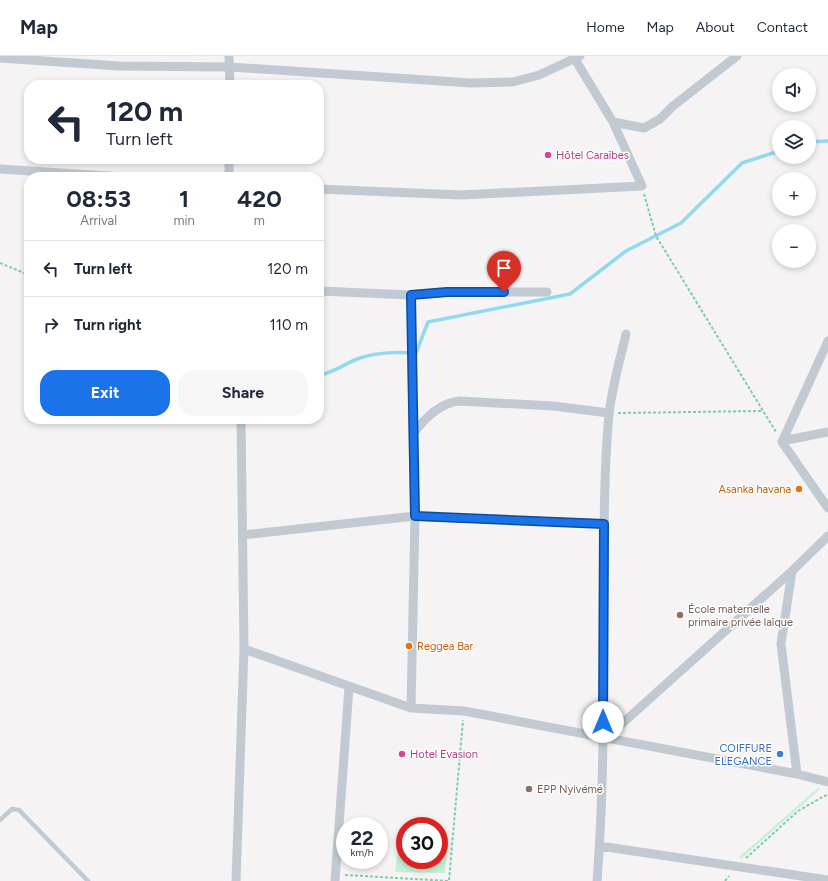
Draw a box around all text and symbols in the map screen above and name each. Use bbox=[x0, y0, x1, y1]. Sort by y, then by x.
text: Map bbox=[20, 16, 58, 39]
text: Home bbox=[586, 19, 625, 36]
text: Map bbox=[647, 19, 674, 36]
text: About bbox=[696, 19, 735, 36]
text: Contact bbox=[757, 19, 808, 36]
map controls bbox=[772, 68, 816, 268]
button: sound bbox=[772, 68, 816, 112]
text: 120 m bbox=[106, 94, 183, 128]
icon: left bbox=[40, 96, 92, 148]
button: layers bbox=[772, 120, 816, 164]
text: Turn left bbox=[106, 128, 173, 150]
place label: Hôtel Caraïbes bbox=[556, 149, 629, 162]
marker: Hôtel Caraïbes bbox=[543, 150, 553, 160]
button: + bbox=[772, 172, 816, 216]
text: 08:53 bbox=[66, 184, 131, 213]
text: 1 bbox=[179, 184, 189, 213]
text: 420 bbox=[237, 184, 282, 213]
text: Arrival bbox=[80, 213, 117, 228]
text: min bbox=[173, 213, 195, 228]
text: m bbox=[254, 213, 265, 228]
button: − bbox=[772, 224, 816, 268]
pin bbox=[487, 251, 521, 292]
icon: arrive bbox=[493, 257, 515, 279]
icon: left bbox=[40, 258, 62, 280]
text: Turn left bbox=[74, 260, 132, 278]
text: 120 m bbox=[267, 260, 308, 278]
icon: right bbox=[40, 314, 62, 336]
text: Turn right bbox=[74, 316, 142, 334]
text: 110 m bbox=[270, 316, 308, 334]
button: Exit bbox=[40, 370, 170, 416]
button: Share bbox=[178, 370, 308, 416]
place label: Asanka havana bbox=[719, 483, 791, 496]
marker: Asanka havana bbox=[794, 484, 804, 494]
place label: École maternelle primaire privée laïque bbox=[688, 603, 793, 629]
marker: École maternelle primaire privée laïque bbox=[675, 610, 685, 620]
place label: Reggea Bar bbox=[417, 640, 473, 653]
marker: Reggea Bar bbox=[404, 641, 414, 651]
position arrow bbox=[582, 701, 624, 743]
place label: COIFFURE ELEGANCE bbox=[715, 742, 772, 768]
place label: Hotel Evasion bbox=[410, 748, 478, 761]
marker: Hotel Evasion bbox=[397, 749, 407, 759]
marker: COIFFURE ELEGANCE bbox=[775, 749, 785, 759]
place label: EPP Nyivémé bbox=[537, 783, 603, 796]
marker: EPP Nyivémé bbox=[524, 784, 534, 794]
speed limit sign: 30 bbox=[396, 817, 448, 869]
text: 22 bbox=[350, 826, 374, 850]
text: km/h bbox=[351, 846, 373, 859]

